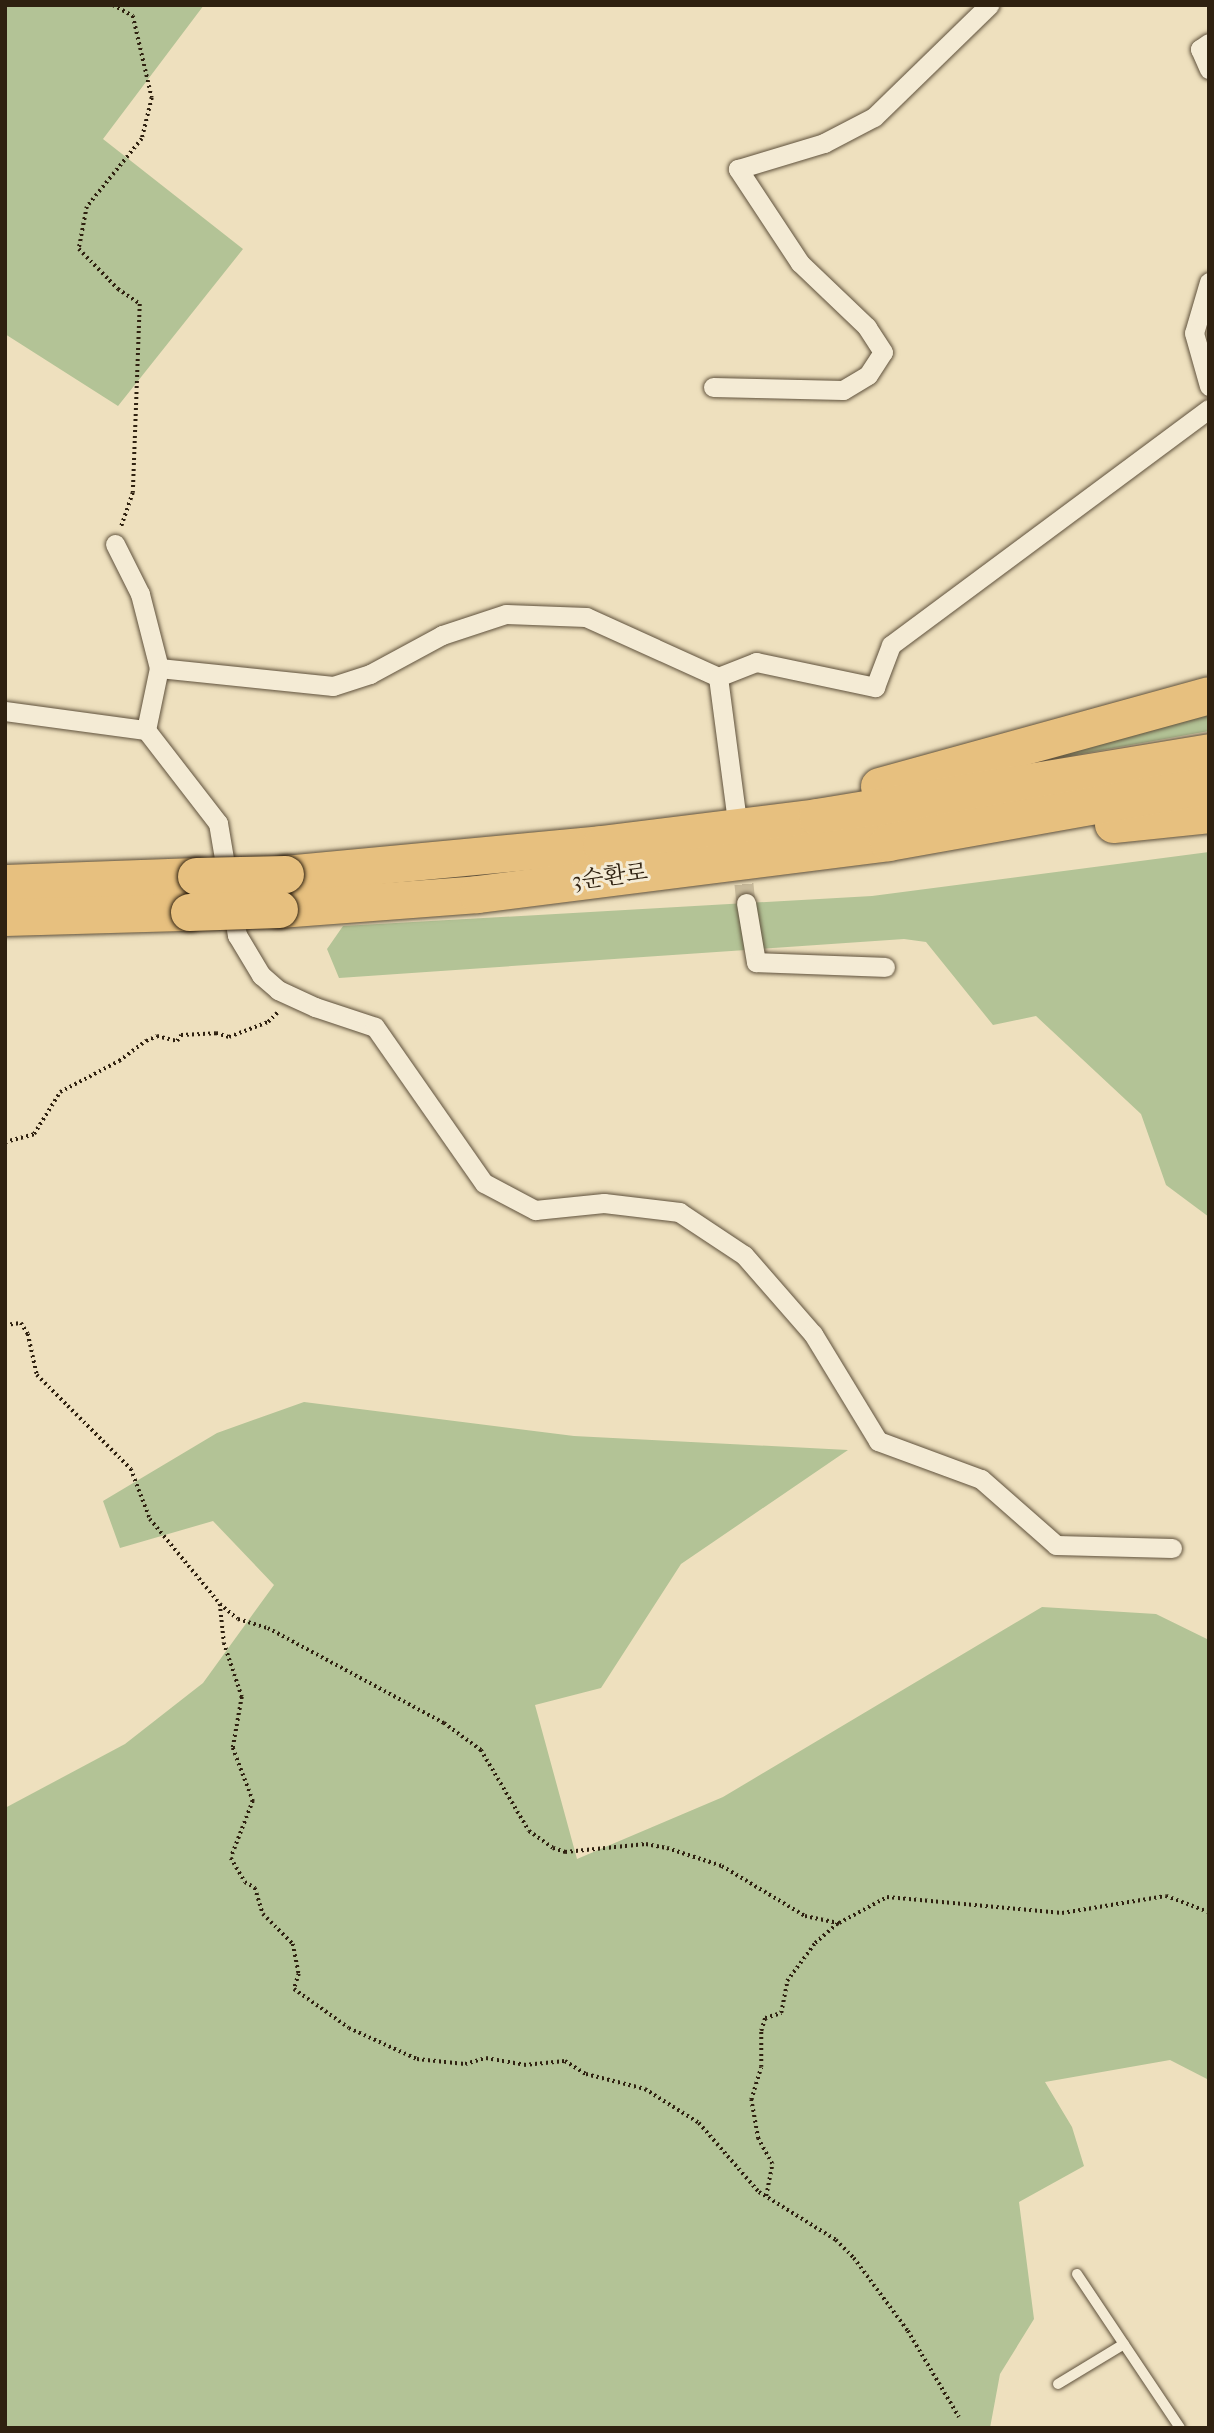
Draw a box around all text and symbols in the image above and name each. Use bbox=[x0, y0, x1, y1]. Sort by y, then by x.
street label: 3순환로 bbox=[571, 859, 649, 895]

